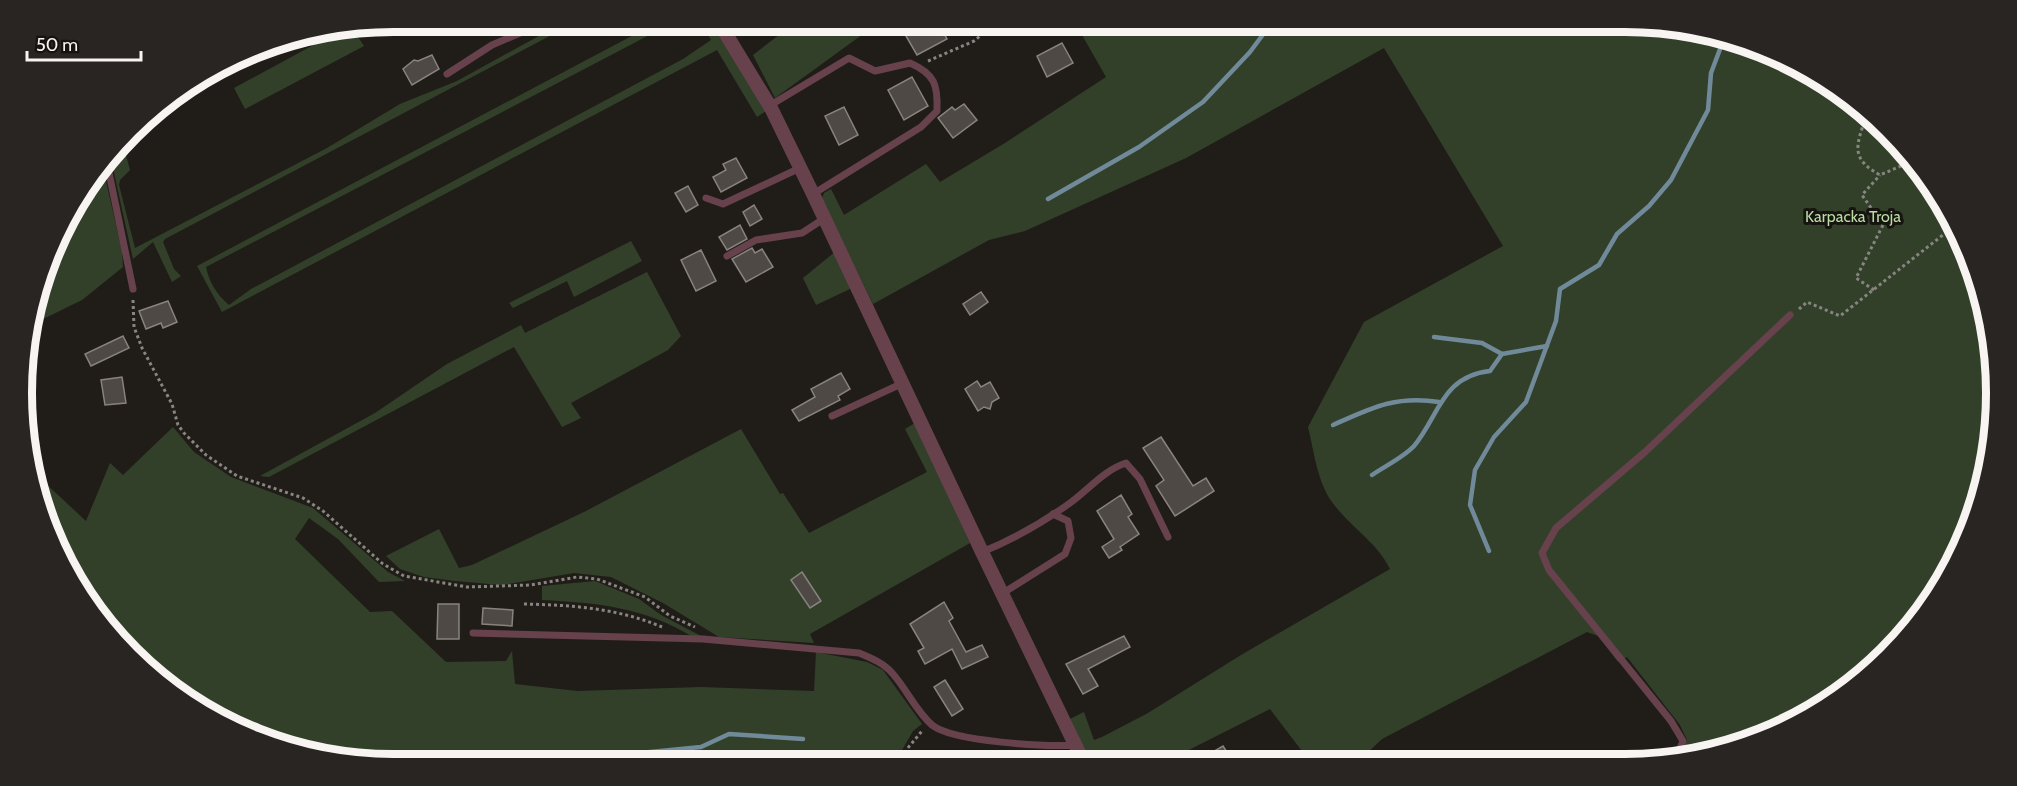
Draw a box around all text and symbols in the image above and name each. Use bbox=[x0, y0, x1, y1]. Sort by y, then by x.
scale bar bbox=[27, 24, 141, 62]
text: 50 m bbox=[36, 34, 78, 56]
park label: Karpacka Troja bbox=[1805, 207, 1901, 226]

